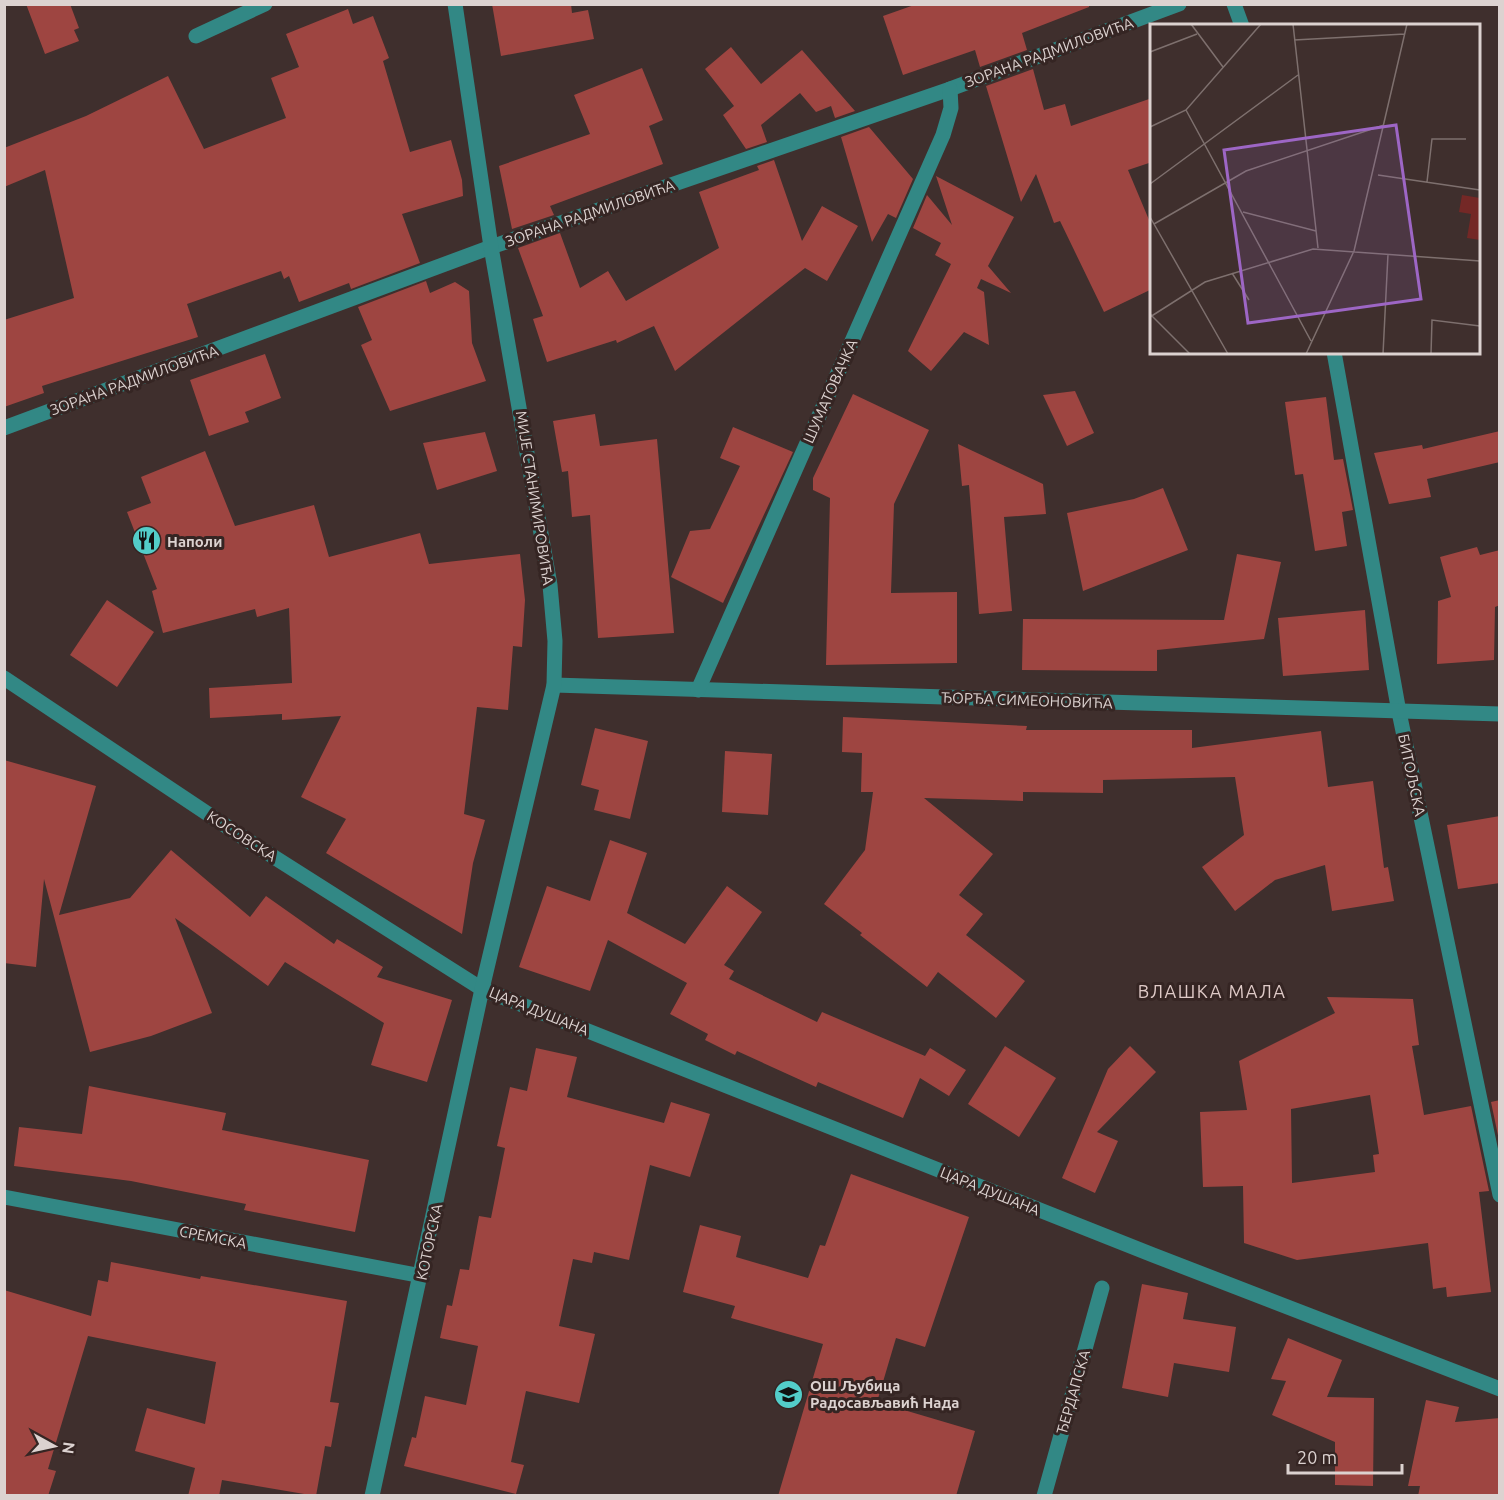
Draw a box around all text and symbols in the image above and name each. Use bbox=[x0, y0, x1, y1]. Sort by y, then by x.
street label: ЗОРАНА РАДМИЛОВИЋА bbox=[963, 14, 1136, 90]
inset map bbox=[1150, 24, 1480, 354]
street label: ЗОРАНА РАДМИЛОВИЋА bbox=[503, 176, 677, 250]
street label: ШУМАТОВАЧКА bbox=[799, 336, 861, 446]
street label: ЗОРАНА РАДМИЛОВИЋА bbox=[48, 342, 221, 418]
street label: МИЈЕ СТАНИМИРОВИЋА bbox=[513, 410, 557, 587]
restaurant icon: Наполи bbox=[130, 525, 162, 557]
place label: Наполи bbox=[167, 533, 222, 550]
street label: ЂОРЂА СИМЕОНОВИЋА bbox=[941, 689, 1113, 711]
street label: БИТОЉСКА bbox=[1395, 732, 1429, 818]
street label: КОСОВСКА bbox=[204, 807, 280, 865]
district label: ВЛАШКА МАЛА bbox=[1138, 981, 1286, 1001]
street label: ЦАРА ДУШАНА bbox=[487, 983, 591, 1039]
street label: ЦАРА ДУШАНА bbox=[938, 1163, 1042, 1219]
street label: КОТОРСКА bbox=[413, 1202, 445, 1282]
street label: СРЕМСКА bbox=[178, 1222, 248, 1252]
street label: ЂЕРДАПСКА bbox=[1053, 1348, 1093, 1436]
place label: ОШ Љубица Радосављавић Нада bbox=[810, 1377, 959, 1411]
school or university icon: ОШ Љубица Радосављавић Нада bbox=[773, 1378, 805, 1410]
north arrow bbox=[24, 1416, 84, 1476]
scale bar bbox=[1288, 1437, 1402, 1475]
text: N bbox=[59, 1441, 79, 1455]
text: 20 m bbox=[1297, 1447, 1337, 1467]

